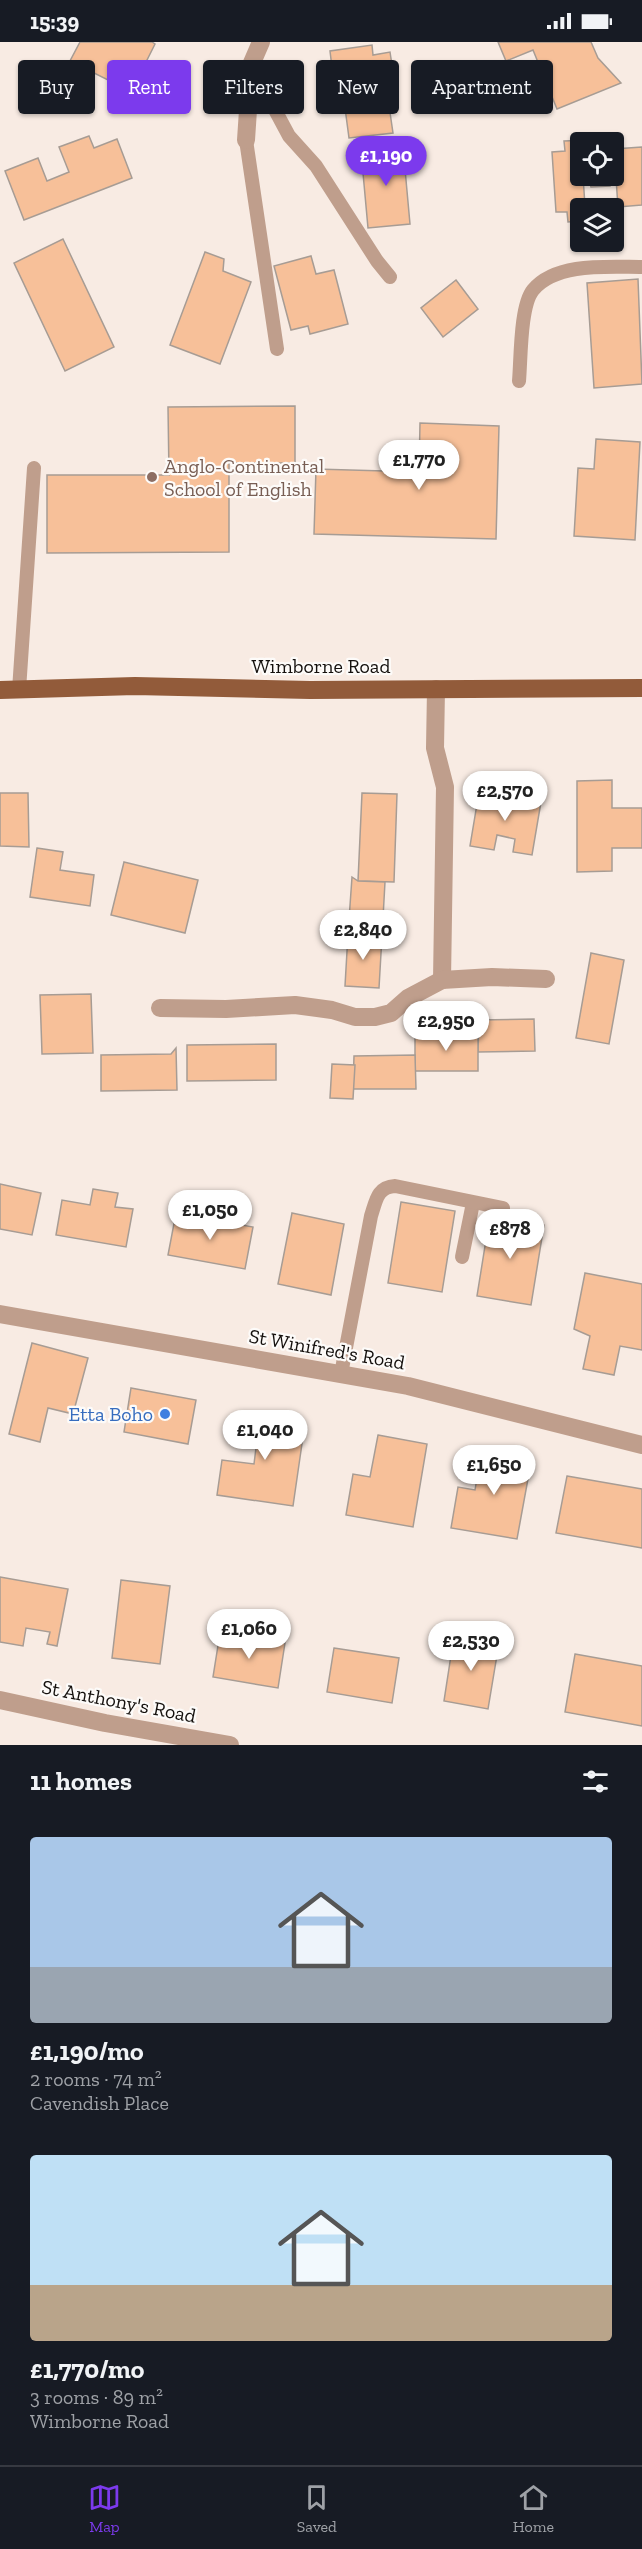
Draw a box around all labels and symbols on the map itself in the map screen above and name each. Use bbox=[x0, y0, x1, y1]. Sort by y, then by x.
pin: £1,190 bbox=[337, 136, 435, 187]
pin: £1,770 bbox=[370, 440, 468, 491]
place label: Anglo-Continental School of English bbox=[164, 454, 324, 501]
marker: Anglo-Continental School of English bbox=[145, 470, 159, 484]
street label: Wimborne Road bbox=[252, 654, 390, 678]
pin: £2,570 bbox=[456, 771, 554, 822]
pin: £2,840 bbox=[314, 910, 412, 961]
pin: £2,950 bbox=[397, 1001, 495, 1052]
pin: £1,050 bbox=[161, 1190, 259, 1241]
pin: £878 bbox=[474, 1209, 546, 1260]
street label: St Winifred's Road bbox=[247, 1323, 407, 1375]
place label: Etta Boho bbox=[68, 1402, 153, 1426]
marker: Etta Boho bbox=[158, 1407, 172, 1421]
pin: £1,040 bbox=[216, 1410, 314, 1461]
pin: £1,650 bbox=[445, 1445, 543, 1496]
pin: £1,060 bbox=[200, 1609, 298, 1660]
pin: £2,530 bbox=[422, 1621, 520, 1672]
street label: St Anthony's Road bbox=[40, 1674, 198, 1728]

